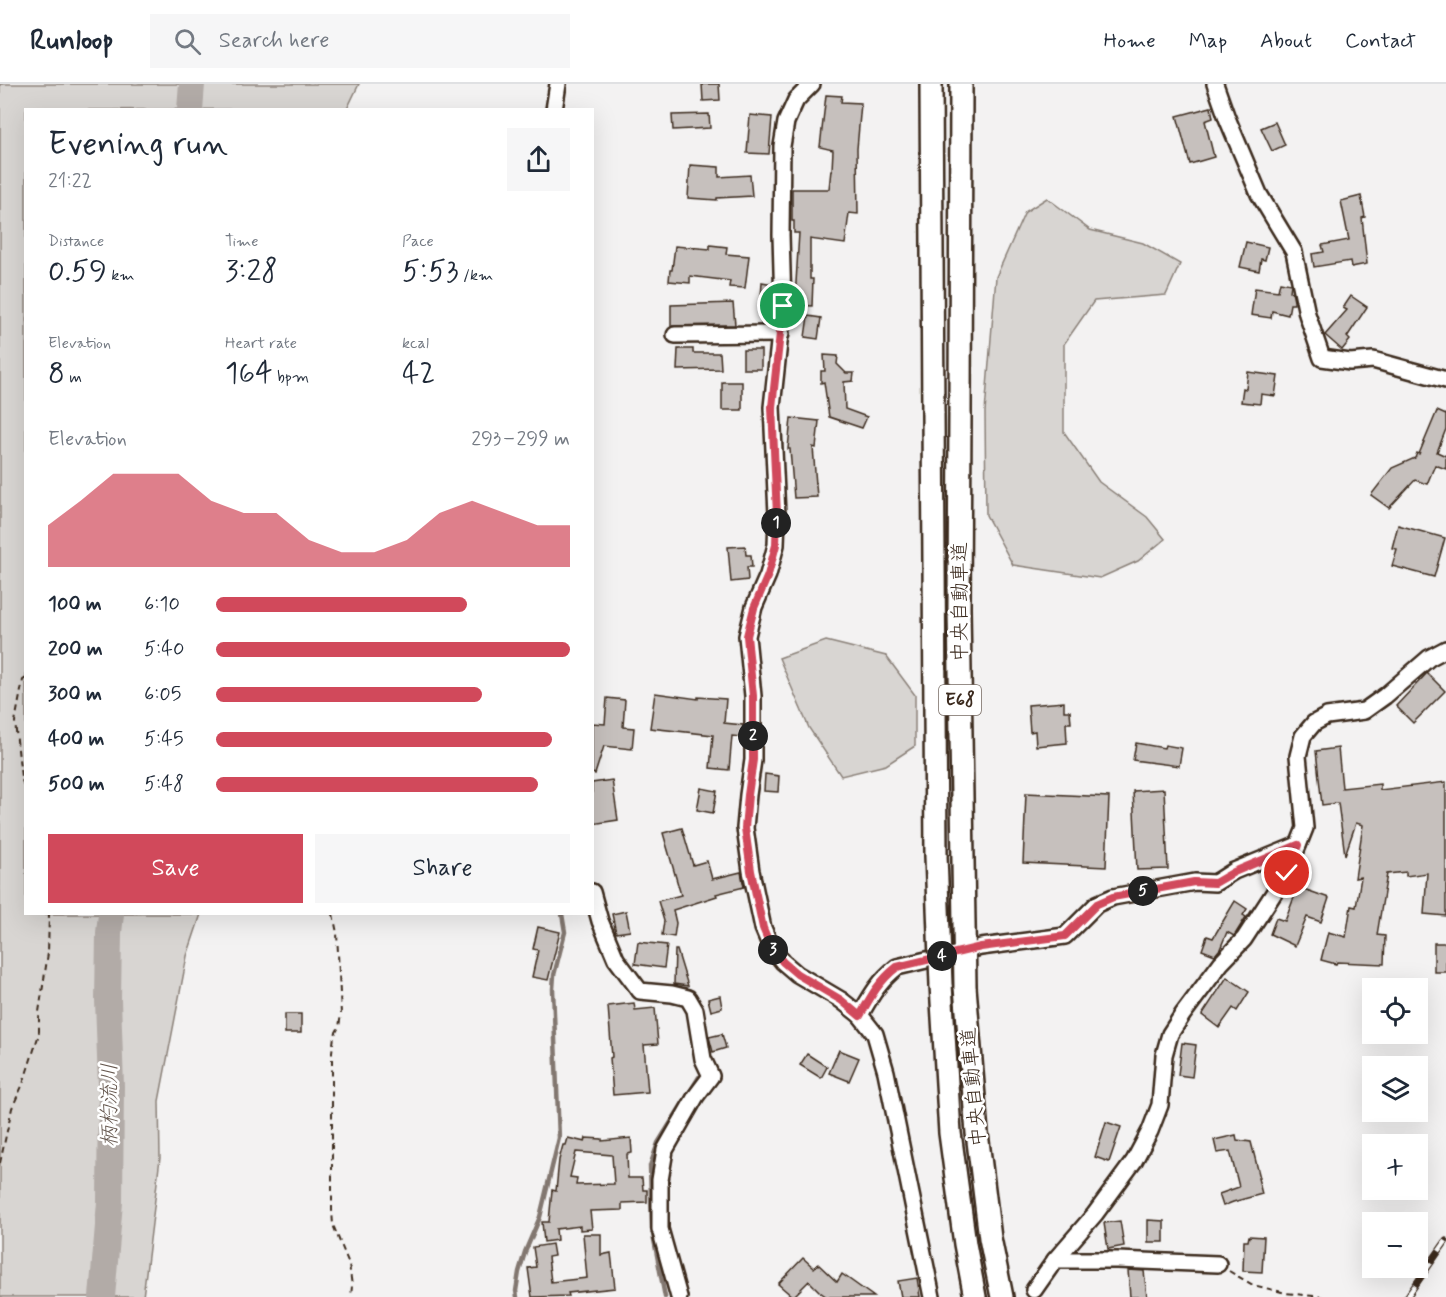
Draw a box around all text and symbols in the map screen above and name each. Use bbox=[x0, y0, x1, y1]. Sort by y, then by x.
search box bbox=[150, 14, 570, 68]
text: Runloop bbox=[30, 23, 114, 60]
icon: search bbox=[171, 25, 204, 58]
text: Search here bbox=[219, 27, 329, 55]
text: Home bbox=[1104, 27, 1156, 55]
text: Map bbox=[1189, 27, 1227, 55]
text: About bbox=[1260, 27, 1312, 55]
text: Contact bbox=[1345, 27, 1416, 55]
text: Evening run bbox=[48, 123, 228, 167]
button: share bbox=[507, 128, 570, 191]
text: 21:22 bbox=[48, 168, 92, 195]
text: Distance bbox=[48, 231, 104, 252]
text: Time bbox=[225, 231, 259, 252]
text: Pace bbox=[402, 231, 434, 252]
text: 0.59 bbox=[48, 252, 107, 291]
text: 3:28 bbox=[225, 252, 278, 291]
text: 5:53 bbox=[402, 252, 459, 291]
text: km bbox=[107, 265, 135, 286]
text: /km bbox=[459, 265, 493, 286]
pin bbox=[757, 280, 808, 331]
icon: arrive bbox=[766, 289, 799, 322]
text: Elevation bbox=[48, 333, 111, 354]
text: Heart rate bbox=[225, 333, 297, 354]
text: kcal bbox=[402, 333, 429, 354]
text: 8 bbox=[48, 354, 65, 393]
text: 164 bbox=[225, 354, 273, 393]
text: 42 bbox=[402, 354, 435, 393]
text: m bbox=[65, 367, 82, 388]
text: bpm bbox=[273, 367, 309, 388]
text: Elevation bbox=[48, 426, 127, 453]
text: 293–299 m bbox=[471, 426, 570, 453]
pin: 1 bbox=[761, 508, 791, 538]
text: 1 bbox=[772, 512, 780, 533]
street label: 中央自動車道 bbox=[947, 542, 974, 662]
text: 100 m bbox=[48, 591, 102, 618]
text: 6:10 bbox=[144, 591, 180, 618]
text: 200 m bbox=[48, 636, 103, 663]
text: 5:40 bbox=[144, 636, 184, 663]
text: 300 m bbox=[48, 681, 102, 708]
text: 6:05 bbox=[144, 681, 181, 708]
road number: E68 bbox=[939, 685, 981, 715]
pin: 2 bbox=[738, 721, 768, 751]
text: 2 bbox=[749, 725, 757, 746]
text: 400 m bbox=[48, 726, 104, 753]
text: 5:45 bbox=[144, 726, 184, 753]
text: 500 m bbox=[48, 771, 105, 798]
text: 5:48 bbox=[144, 771, 184, 798]
button: Save bbox=[48, 834, 303, 903]
button: Share bbox=[315, 834, 570, 903]
pin bbox=[1261, 847, 1312, 898]
icon: check bbox=[1270, 856, 1303, 889]
pin: 5 bbox=[1128, 876, 1158, 906]
text: 5 bbox=[1138, 880, 1148, 901]
pin: 3 bbox=[758, 935, 788, 965]
text: 3 bbox=[769, 939, 777, 960]
pin: 4 bbox=[927, 941, 957, 971]
text: 4 bbox=[937, 945, 947, 966]
map controls bbox=[1362, 978, 1428, 1278]
button: locate bbox=[1362, 978, 1428, 1044]
street label: 中央自動車道 bbox=[955, 1026, 993, 1148]
button: layers bbox=[1362, 1056, 1428, 1122]
water label: 柄杓流川 bbox=[96, 1063, 124, 1147]
button: + bbox=[1362, 1134, 1428, 1200]
button: − bbox=[1362, 1212, 1428, 1278]

